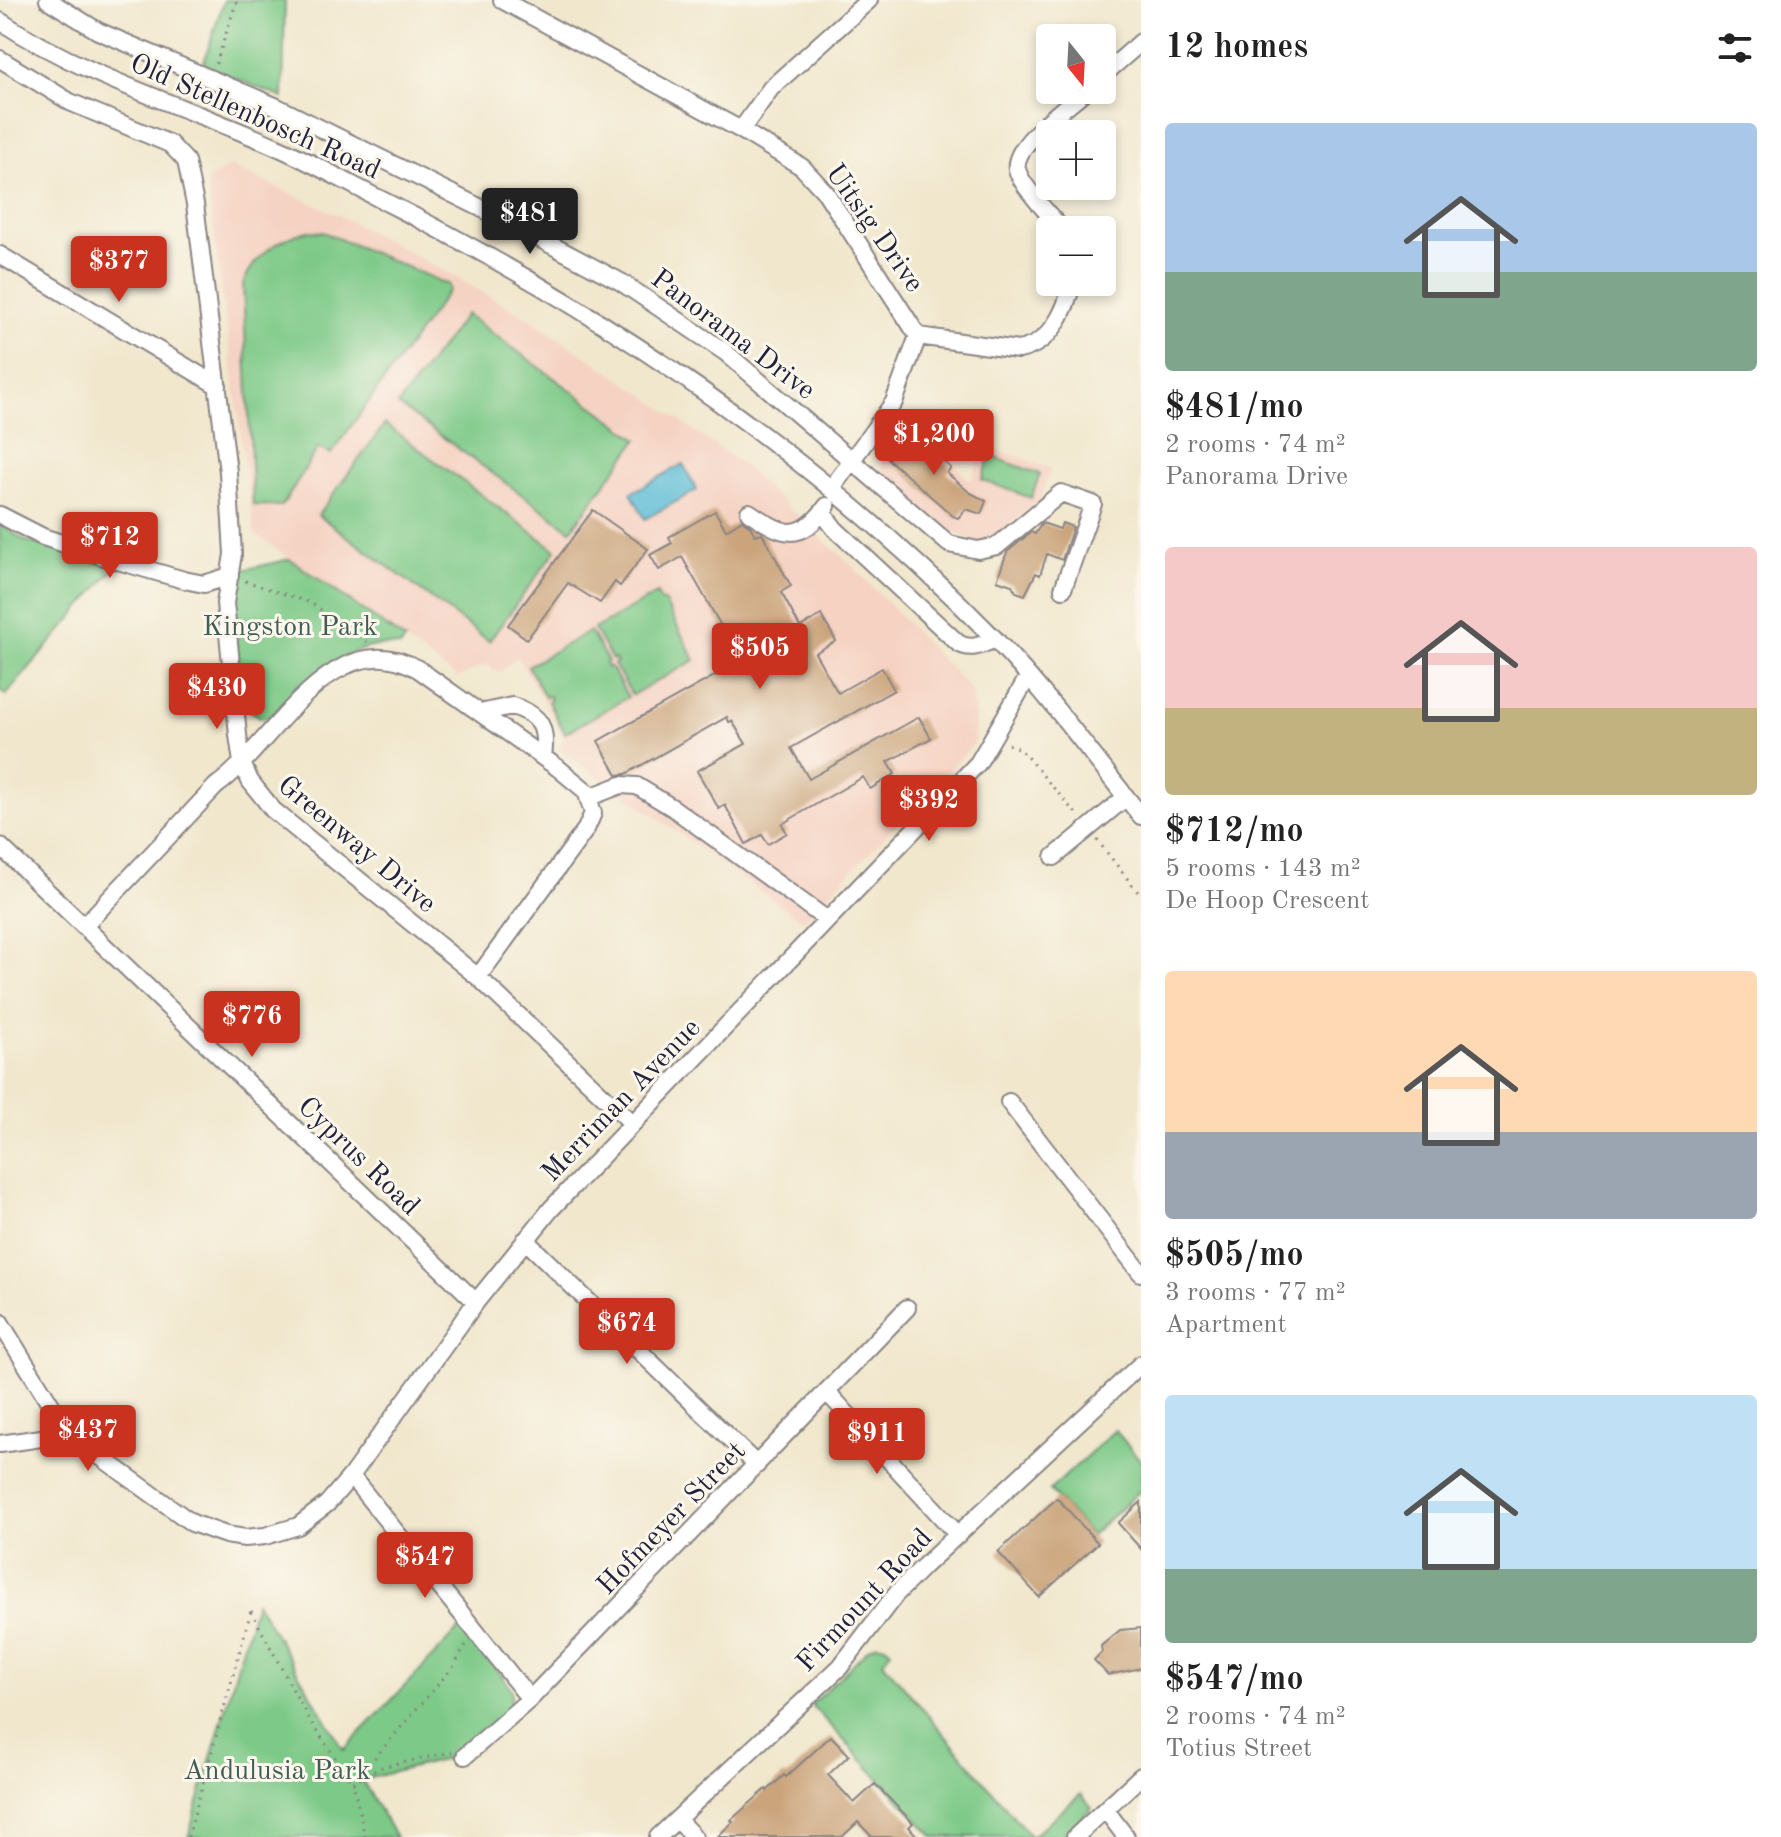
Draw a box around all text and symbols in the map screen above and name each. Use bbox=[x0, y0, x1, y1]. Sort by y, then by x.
north arrow bbox=[1036, 24, 1116, 104]
map controls bbox=[1036, 24, 1116, 296]
icon: filters bbox=[1713, 26, 1757, 70]
text: 12 homes bbox=[1165, 31, 1308, 65]
street label: Old Stellenbosch Road bbox=[125, 50, 384, 186]
button: + bbox=[1036, 120, 1116, 200]
street label: Uitsig Drive bbox=[819, 160, 928, 298]
icon: home bbox=[1389, 175, 1533, 319]
pin: $481 bbox=[483, 188, 577, 256]
text: $481 bbox=[500, 201, 560, 227]
button: − bbox=[1036, 216, 1116, 296]
pin: $377 bbox=[72, 236, 166, 304]
text: $377 bbox=[89, 249, 149, 275]
street label: Panorama Drive bbox=[645, 265, 819, 406]
text: $481/mo bbox=[1165, 391, 1304, 425]
pin: $1,200 bbox=[869, 409, 999, 477]
text: $1,200 bbox=[893, 422, 975, 448]
text: 2 rooms · 74 m² bbox=[1165, 432, 1346, 458]
text: Panorama Drive bbox=[1165, 464, 1348, 490]
pin: $712 bbox=[63, 512, 157, 580]
text: $712 bbox=[80, 525, 140, 551]
icon: home bbox=[1389, 599, 1533, 743]
park label: Kingston Park bbox=[202, 614, 378, 642]
pin: $505 bbox=[713, 623, 807, 691]
text: $505 bbox=[730, 636, 790, 662]
pin: $430 bbox=[170, 663, 264, 731]
text: $430 bbox=[187, 676, 247, 702]
street label: Greenway Drive bbox=[272, 771, 440, 919]
pin: $392 bbox=[882, 775, 976, 843]
text: $392 bbox=[899, 788, 959, 814]
text: $712/mo bbox=[1165, 815, 1304, 849]
text: 5 rooms · 143 m² bbox=[1165, 856, 1361, 882]
text: De Hoop Crescent bbox=[1165, 888, 1369, 914]
pin: $776 bbox=[205, 991, 299, 1059]
text: $776 bbox=[222, 1004, 282, 1030]
street label: Merriman Avenue bbox=[537, 1014, 707, 1188]
icon: home bbox=[1389, 1023, 1533, 1167]
street label: Cyprus Road bbox=[292, 1093, 424, 1222]
text: $505/mo bbox=[1165, 1239, 1304, 1273]
text: 3 rooms · 77 m² bbox=[1165, 1280, 1346, 1306]
pin: $674 bbox=[580, 1298, 674, 1366]
text: $674 bbox=[597, 1311, 657, 1337]
text: Apartment bbox=[1165, 1312, 1287, 1338]
pin: $437 bbox=[41, 1405, 135, 1473]
pin: $911 bbox=[830, 1408, 924, 1476]
text: $437 bbox=[58, 1418, 118, 1444]
text: $911 bbox=[847, 1421, 907, 1447]
street label: Hofmeyer Street bbox=[593, 1437, 752, 1601]
icon: home bbox=[1389, 1447, 1533, 1591]
street label: Firmount Road bbox=[792, 1524, 938, 1678]
pin: $547 bbox=[378, 1532, 472, 1600]
text: $547 bbox=[395, 1545, 455, 1571]
text: $547/mo bbox=[1165, 1663, 1304, 1697]
text: 2 rooms · 74 m² bbox=[1165, 1704, 1346, 1730]
text: Totius Street bbox=[1165, 1736, 1312, 1762]
park label: Andulusia Park bbox=[183, 1758, 371, 1786]

